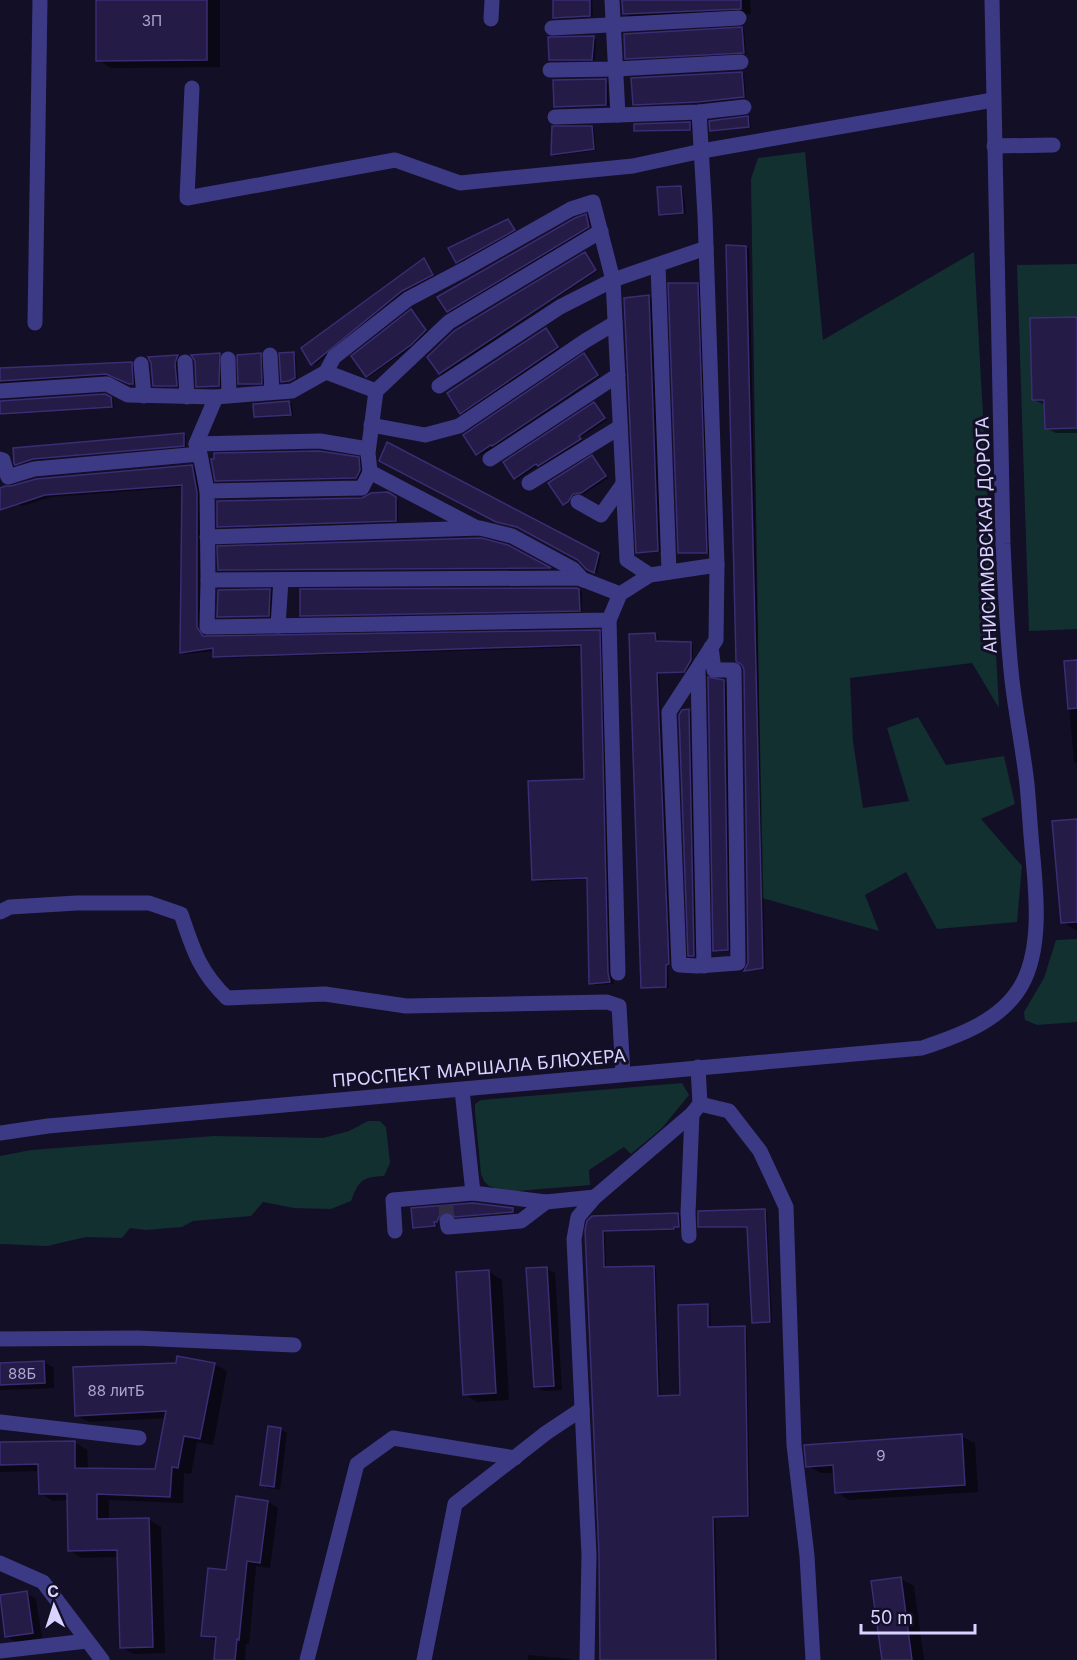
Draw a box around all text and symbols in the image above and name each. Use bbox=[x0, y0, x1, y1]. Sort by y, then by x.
house number: 3П bbox=[142, 11, 162, 30]
street label: АНИСИМОВСКАЯ ДОРОГА bbox=[971, 416, 1001, 654]
street label: ПРОСПЕКТ МАРШАЛА БЛЮХЕРА bbox=[331, 1045, 627, 1091]
house number: 88Б bbox=[8, 1364, 36, 1383]
house number: 88 литБ bbox=[87, 1381, 145, 1400]
house number: 9 bbox=[876, 1446, 886, 1465]
north arrow bbox=[24, 1576, 84, 1636]
text: С bbox=[47, 1581, 60, 1601]
scale bar bbox=[861, 1597, 975, 1635]
text: 50 m bbox=[870, 1607, 913, 1628]

